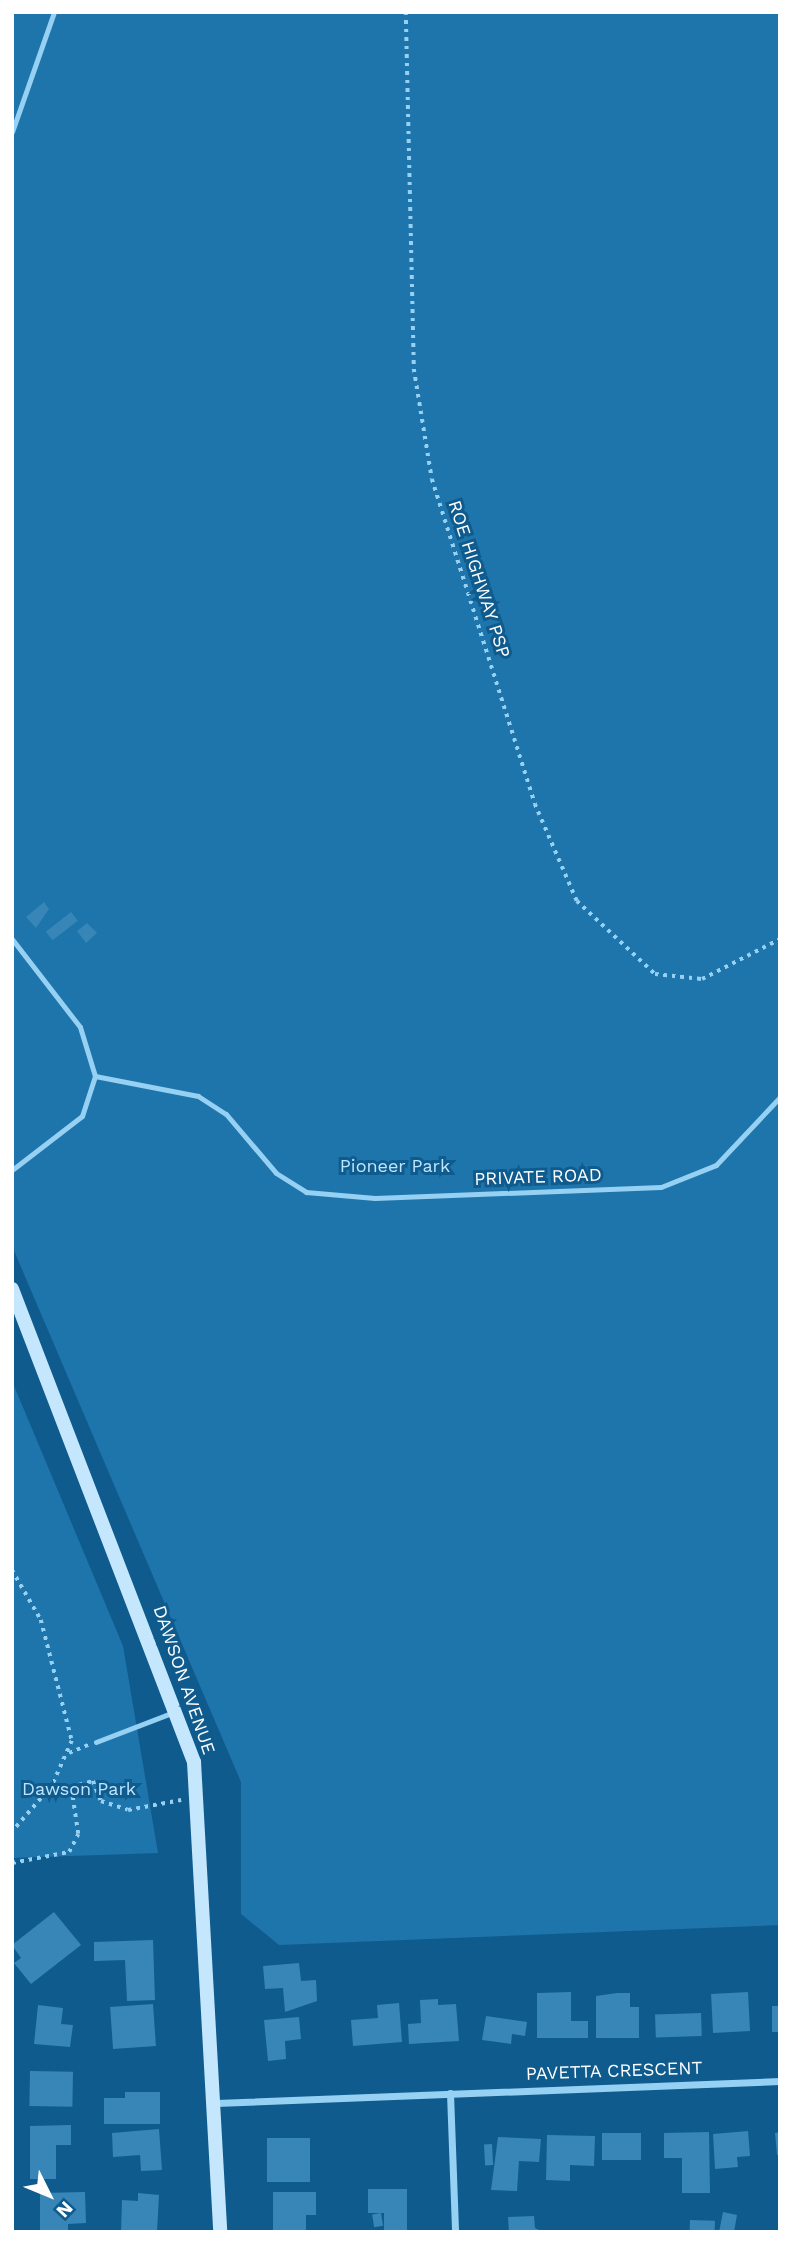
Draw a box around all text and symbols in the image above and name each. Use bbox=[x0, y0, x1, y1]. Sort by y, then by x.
street label: ROE HIGHWAY PSP bbox=[443, 497, 515, 661]
park label: Pioneer Park bbox=[340, 1155, 450, 1177]
street label: PRIVATE ROAD bbox=[474, 1164, 602, 1190]
street label: DAWSON AVENUE bbox=[148, 1602, 220, 1758]
park label: Dawson Park bbox=[22, 1778, 136, 1800]
street label: PAVETTA CRESCENT bbox=[525, 2057, 703, 2085]
north arrow bbox=[14, 2160, 84, 2230]
text: N bbox=[52, 2197, 78, 2223]

